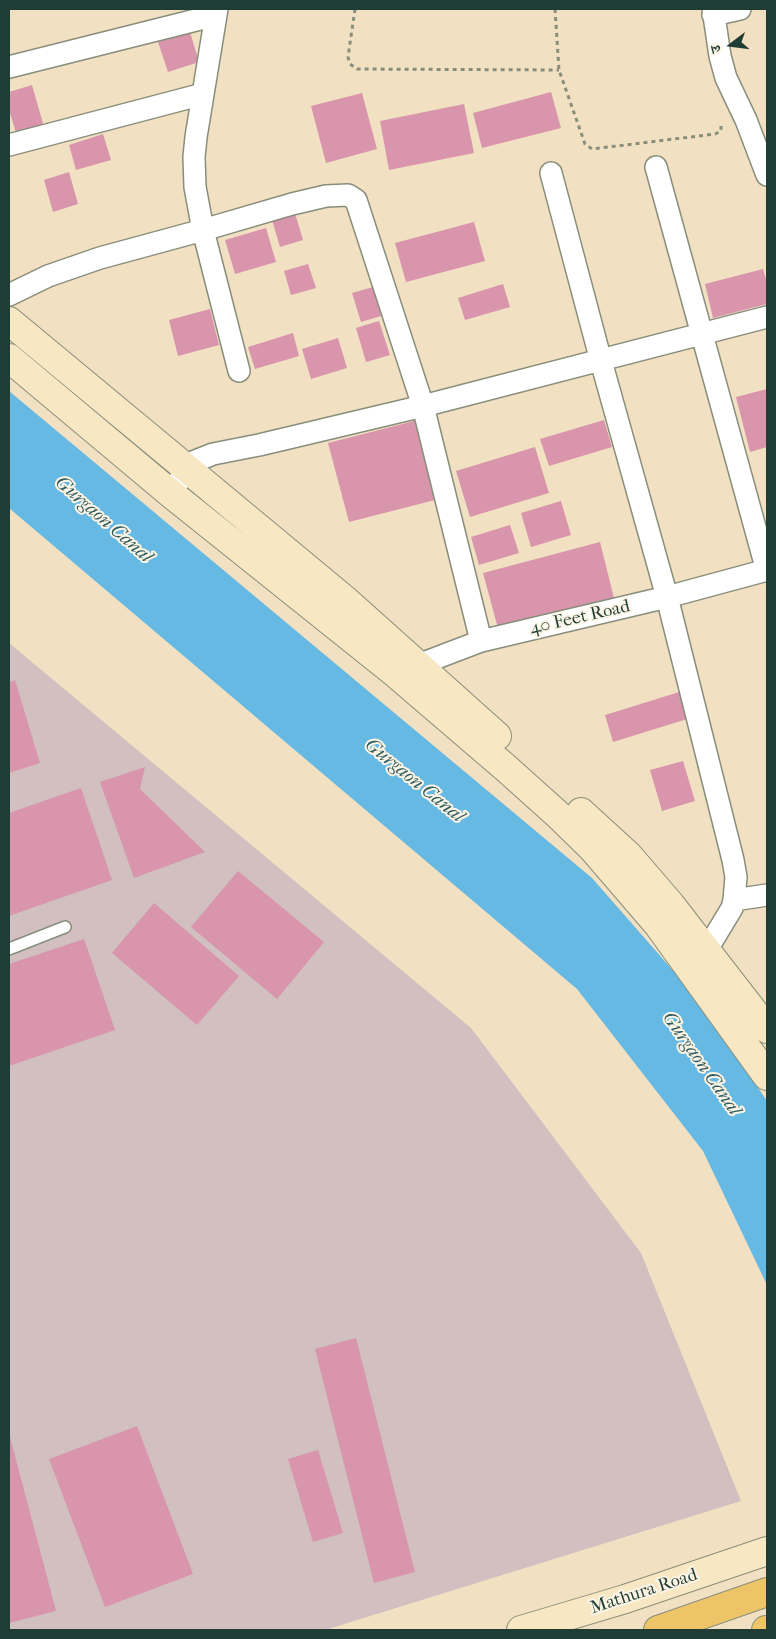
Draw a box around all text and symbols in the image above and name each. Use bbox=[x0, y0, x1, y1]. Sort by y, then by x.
north arrow bbox=[706, 20, 756, 70]
text: उ bbox=[707, 43, 725, 55]
water label: Gurgaon Canal bbox=[50, 472, 156, 568]
street label: 40 Feet Road bbox=[528, 596, 632, 640]
water label: Gurgaon Canal bbox=[360, 734, 468, 828]
water label: Gurgaon Canal bbox=[657, 1008, 745, 1120]
street label: Mathura Road bbox=[588, 1565, 700, 1619]

